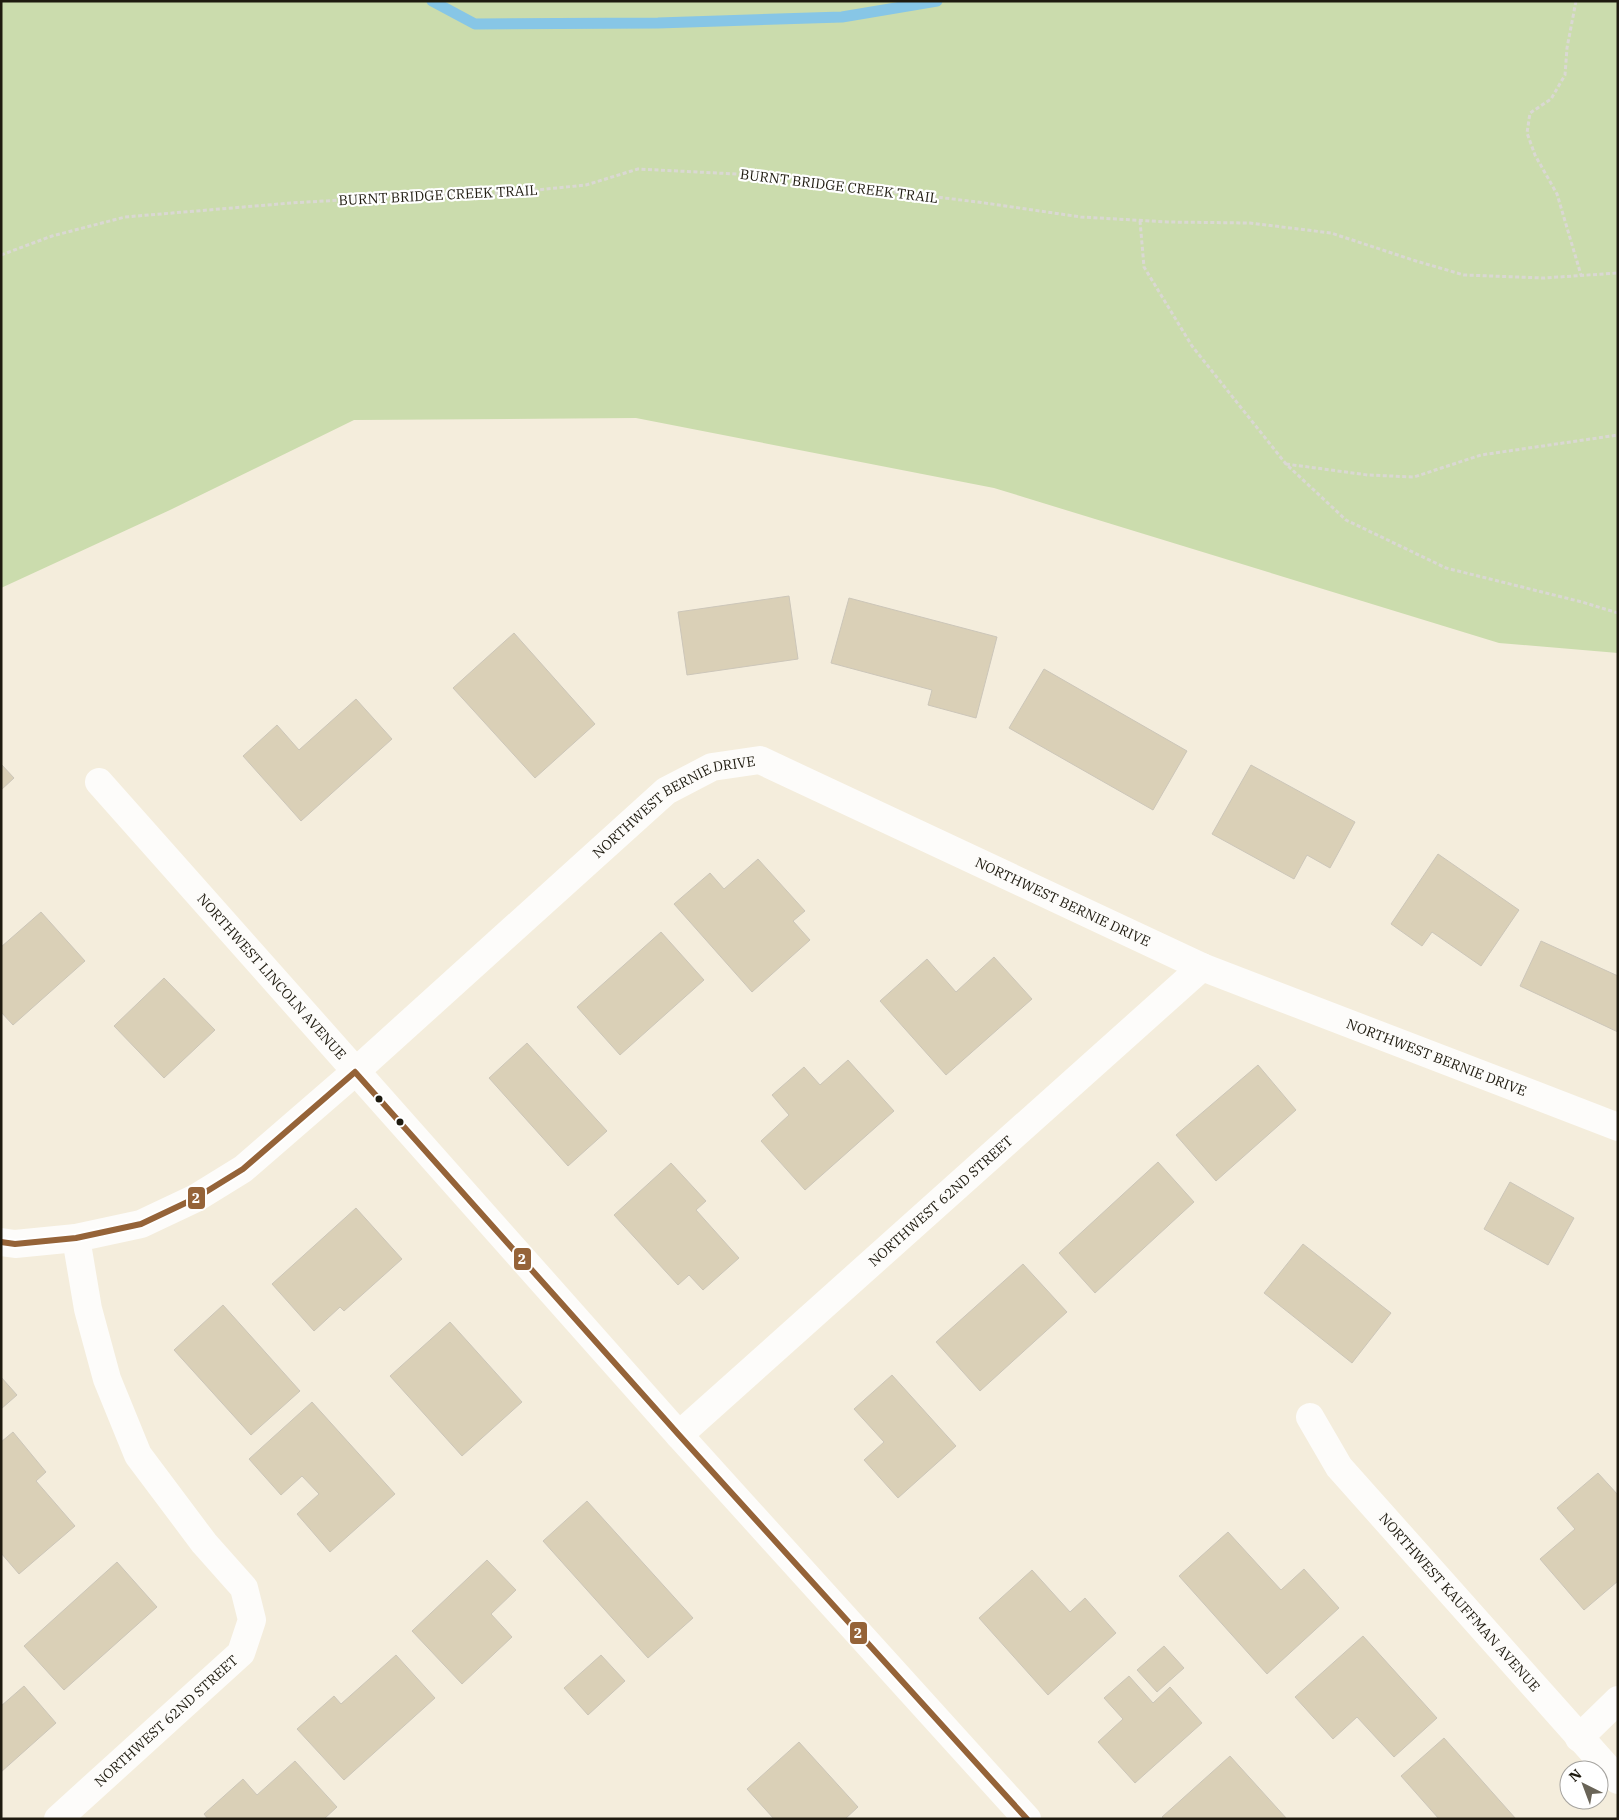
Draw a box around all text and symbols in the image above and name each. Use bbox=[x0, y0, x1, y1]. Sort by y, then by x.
street label: BURNT BRIDGE CREEK TRAIL bbox=[739, 165, 939, 207]
street label: BURNT BRIDGE CREEK TRAIL bbox=[338, 181, 538, 209]
street label: NORTHWEST BERNIE DRIVE bbox=[589, 752, 756, 862]
street label: NORTHWEST BERNIE DRIVE bbox=[972, 853, 1153, 951]
street label: NORTHWEST LINCOLN AVENUE bbox=[193, 890, 350, 1063]
street label: NORTHWEST BERNIE DRIVE bbox=[1344, 1014, 1529, 1100]
unlabelled marker bbox=[374, 1094, 384, 1104]
unlabelled marker bbox=[395, 1117, 405, 1127]
street label: NORTHWEST 62ND STREET bbox=[865, 1132, 1017, 1270]
line badge: 2 bbox=[187, 1186, 206, 1210]
text: 2 bbox=[192, 1189, 200, 1207]
line badge: 2 bbox=[513, 1247, 532, 1271]
text: 2 bbox=[518, 1250, 526, 1268]
street label: NORTHWEST KAUFFMAN AVENUE bbox=[1375, 1509, 1544, 1695]
line badge: 2 bbox=[849, 1621, 868, 1645]
text: 2 bbox=[854, 1624, 862, 1642]
street label: NORTHWEST 62ND STREET bbox=[91, 1651, 242, 1791]
north arrow bbox=[1559, 1760, 1609, 1810]
text: N bbox=[1565, 1765, 1585, 1786]

